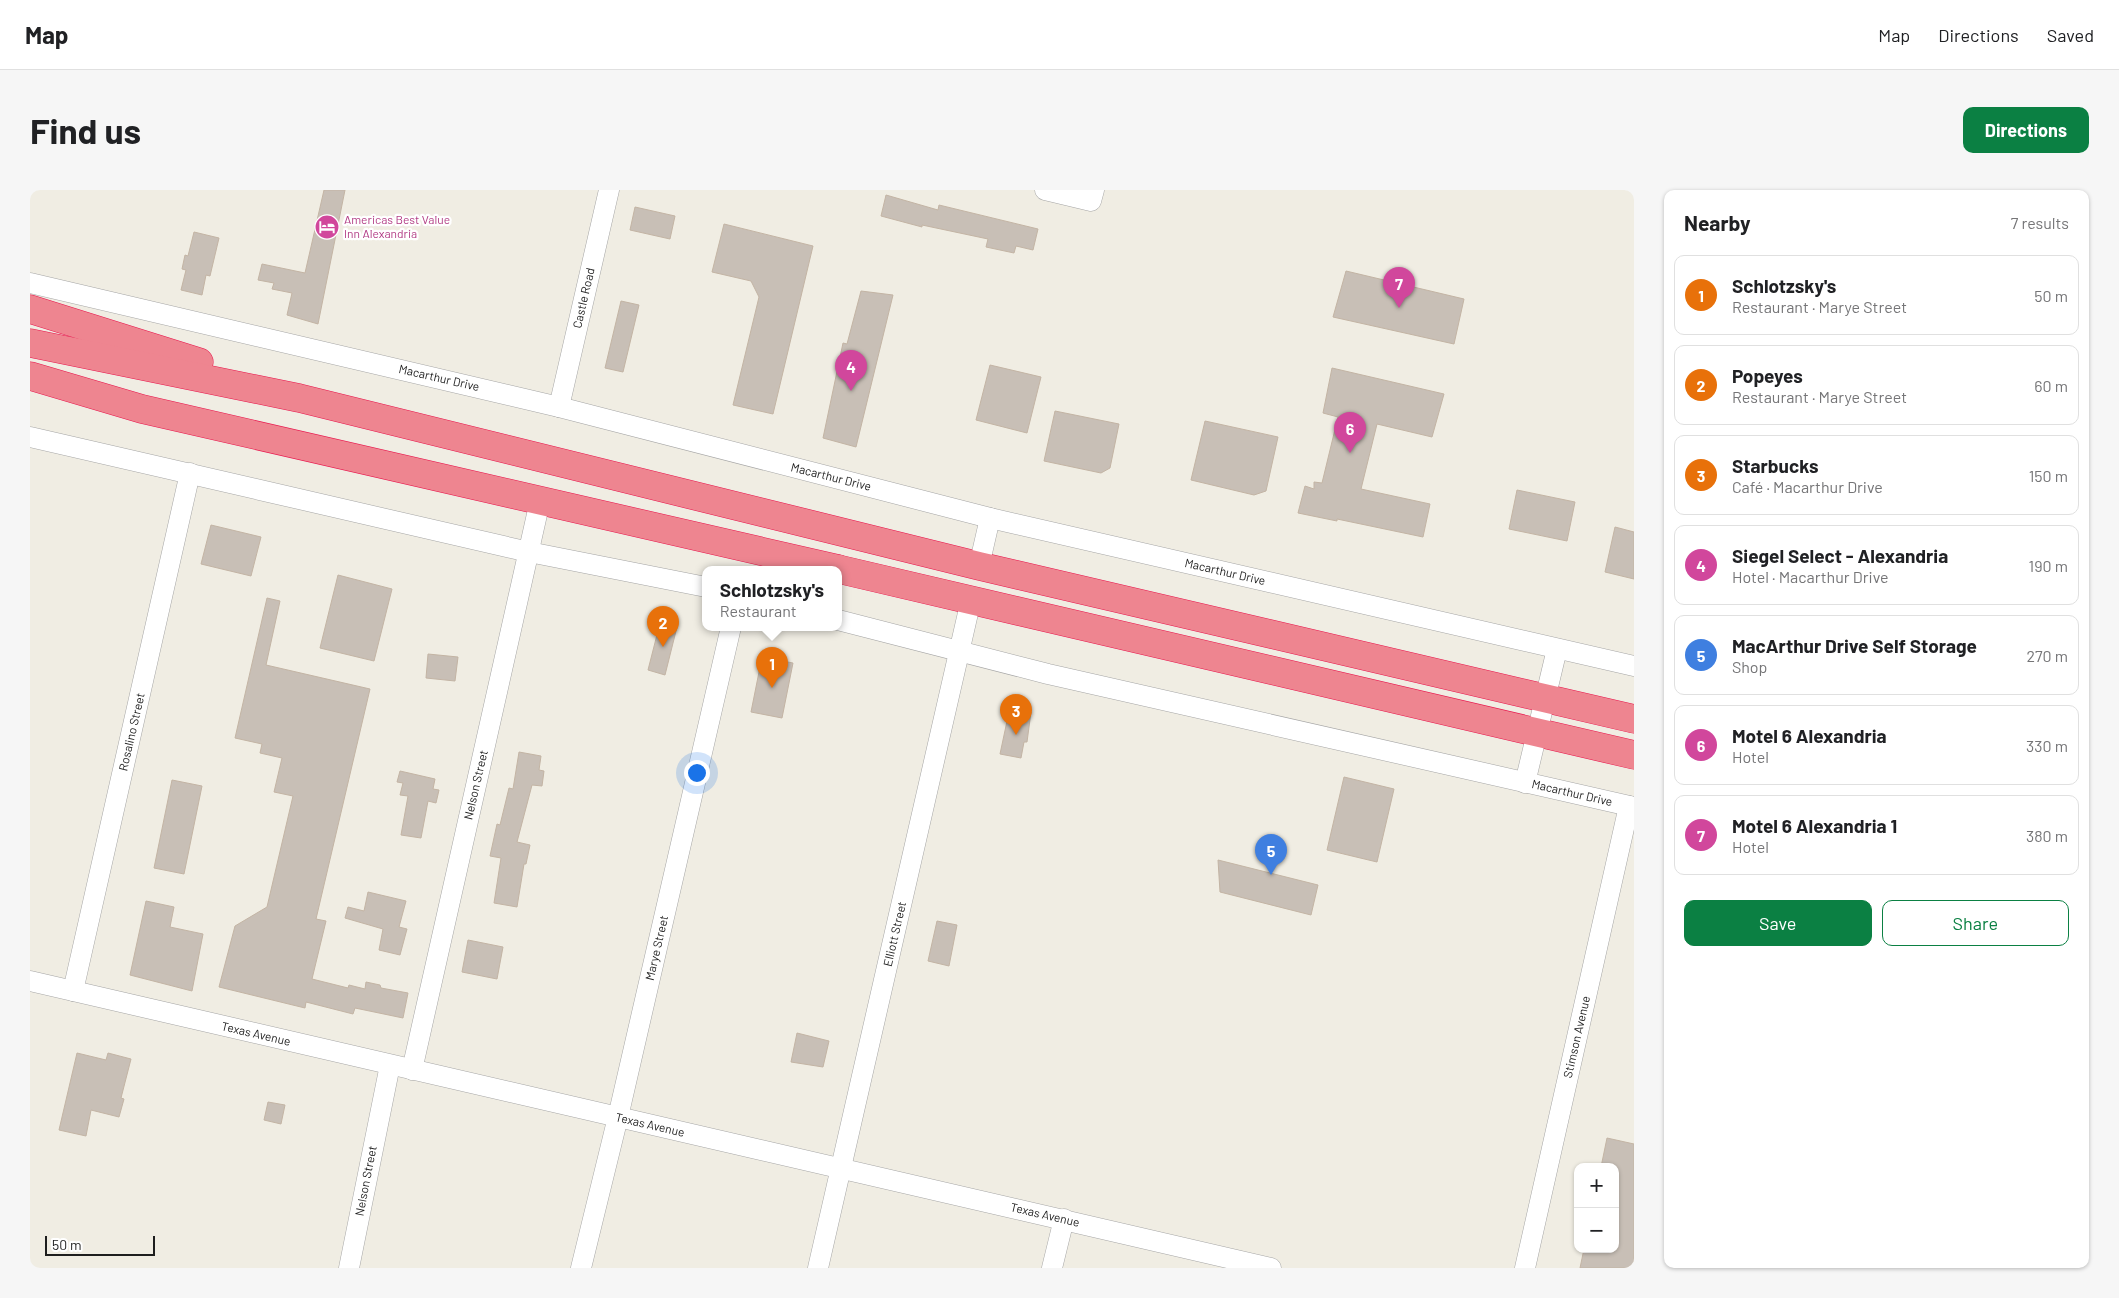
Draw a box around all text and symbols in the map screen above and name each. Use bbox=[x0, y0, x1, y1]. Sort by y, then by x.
text: Map bbox=[25, 20, 68, 49]
text: Map bbox=[1878, 24, 1910, 46]
text: Directions bbox=[1938, 24, 2019, 46]
text: Saved bbox=[2047, 24, 2094, 46]
button: Directions bbox=[1963, 107, 2089, 153]
text: Find us bbox=[30, 109, 141, 151]
text: Nearby bbox=[1684, 210, 1750, 235]
place label: Americas Best Value Inn Alexandria bbox=[344, 212, 450, 240]
text: 7 results bbox=[2011, 213, 2069, 232]
hotel icon: Americas Best Value Inn Alexandria bbox=[314, 214, 340, 240]
street label: Castle Road bbox=[569, 266, 597, 329]
pin: 7 bbox=[1383, 267, 1415, 308]
text: Schlotzsky's bbox=[1732, 274, 1836, 297]
text: 1 bbox=[1698, 286, 1704, 305]
text: 50 m bbox=[2034, 286, 2068, 305]
text: Restaurant · Marye Street bbox=[1732, 297, 1907, 316]
pin: 4 bbox=[835, 350, 867, 391]
street label: Macarthur Drive bbox=[398, 361, 481, 393]
text: Popeyes bbox=[1732, 364, 1803, 387]
text: 2 bbox=[1697, 376, 1705, 395]
text: 60 m bbox=[2034, 376, 2068, 395]
text: Restaurant · Marye Street bbox=[1732, 387, 1907, 406]
pin: 6 bbox=[1334, 412, 1366, 453]
text: Starbucks bbox=[1732, 454, 1819, 477]
street label: Macarthur Drive bbox=[790, 459, 873, 493]
text: 3 bbox=[1697, 466, 1705, 485]
text: 150 m bbox=[2029, 466, 2068, 485]
text: Café · Macarthur Drive bbox=[1732, 477, 1883, 496]
text: Siegel Select - Alexandria bbox=[1732, 544, 1948, 567]
street label: Macarthur Drive bbox=[1184, 555, 1267, 587]
text: 4 bbox=[1696, 556, 1706, 575]
text: 190 m bbox=[2029, 556, 2068, 575]
popup bbox=[702, 566, 842, 631]
text: Hotel · Macarthur Drive bbox=[1732, 567, 1889, 586]
text: Schlotzsky's bbox=[720, 578, 824, 601]
text: Restaurant bbox=[720, 601, 797, 620]
pin: 2 bbox=[647, 606, 679, 647]
text: MacArthur Drive Self Storage bbox=[1732, 634, 1977, 657]
text: 5 bbox=[1697, 646, 1705, 665]
text: 270 m bbox=[2026, 646, 2068, 665]
pin: 1 bbox=[756, 647, 788, 688]
text: Shop bbox=[1732, 657, 1767, 676]
street label: Rosalino Street bbox=[115, 691, 147, 772]
pin: 3 bbox=[1000, 694, 1032, 735]
text: Motel 6 Alexandria bbox=[1732, 724, 1887, 747]
text: 6 bbox=[1697, 736, 1705, 755]
text: 330 m bbox=[2026, 736, 2068, 755]
text: Hotel bbox=[1732, 747, 1769, 766]
street label: Nelson Street bbox=[460, 749, 490, 821]
your location bbox=[684, 760, 710, 786]
street label: Macarthur Drive bbox=[1531, 776, 1614, 808]
text: Motel 6 Alexandria 1 bbox=[1732, 814, 1897, 837]
text: 7 bbox=[1697, 826, 1705, 845]
text: 380 m bbox=[2026, 826, 2068, 845]
pin: 5 bbox=[1255, 834, 1287, 875]
text: Hotel bbox=[1732, 837, 1769, 856]
street label: Elliott Street bbox=[880, 900, 908, 968]
button: Save bbox=[1684, 900, 1872, 946]
button: Share bbox=[1882, 900, 2069, 946]
street label: Marye Street bbox=[642, 914, 670, 982]
street label: Stimson Avenue bbox=[1560, 994, 1592, 1079]
street label: Texas Avenue bbox=[220, 1018, 292, 1048]
street label: Texas Avenue bbox=[614, 1109, 686, 1139]
street label: Nelson Street bbox=[351, 1145, 379, 1217]
map controls bbox=[1574, 1163, 1619, 1253]
button: + bbox=[1574, 1163, 1619, 1208]
street label: Texas Avenue bbox=[1009, 1199, 1081, 1229]
button: − bbox=[1574, 1208, 1619, 1253]
scale bar bbox=[45, 1233, 155, 1256]
text: 50 m bbox=[52, 1236, 81, 1253]

